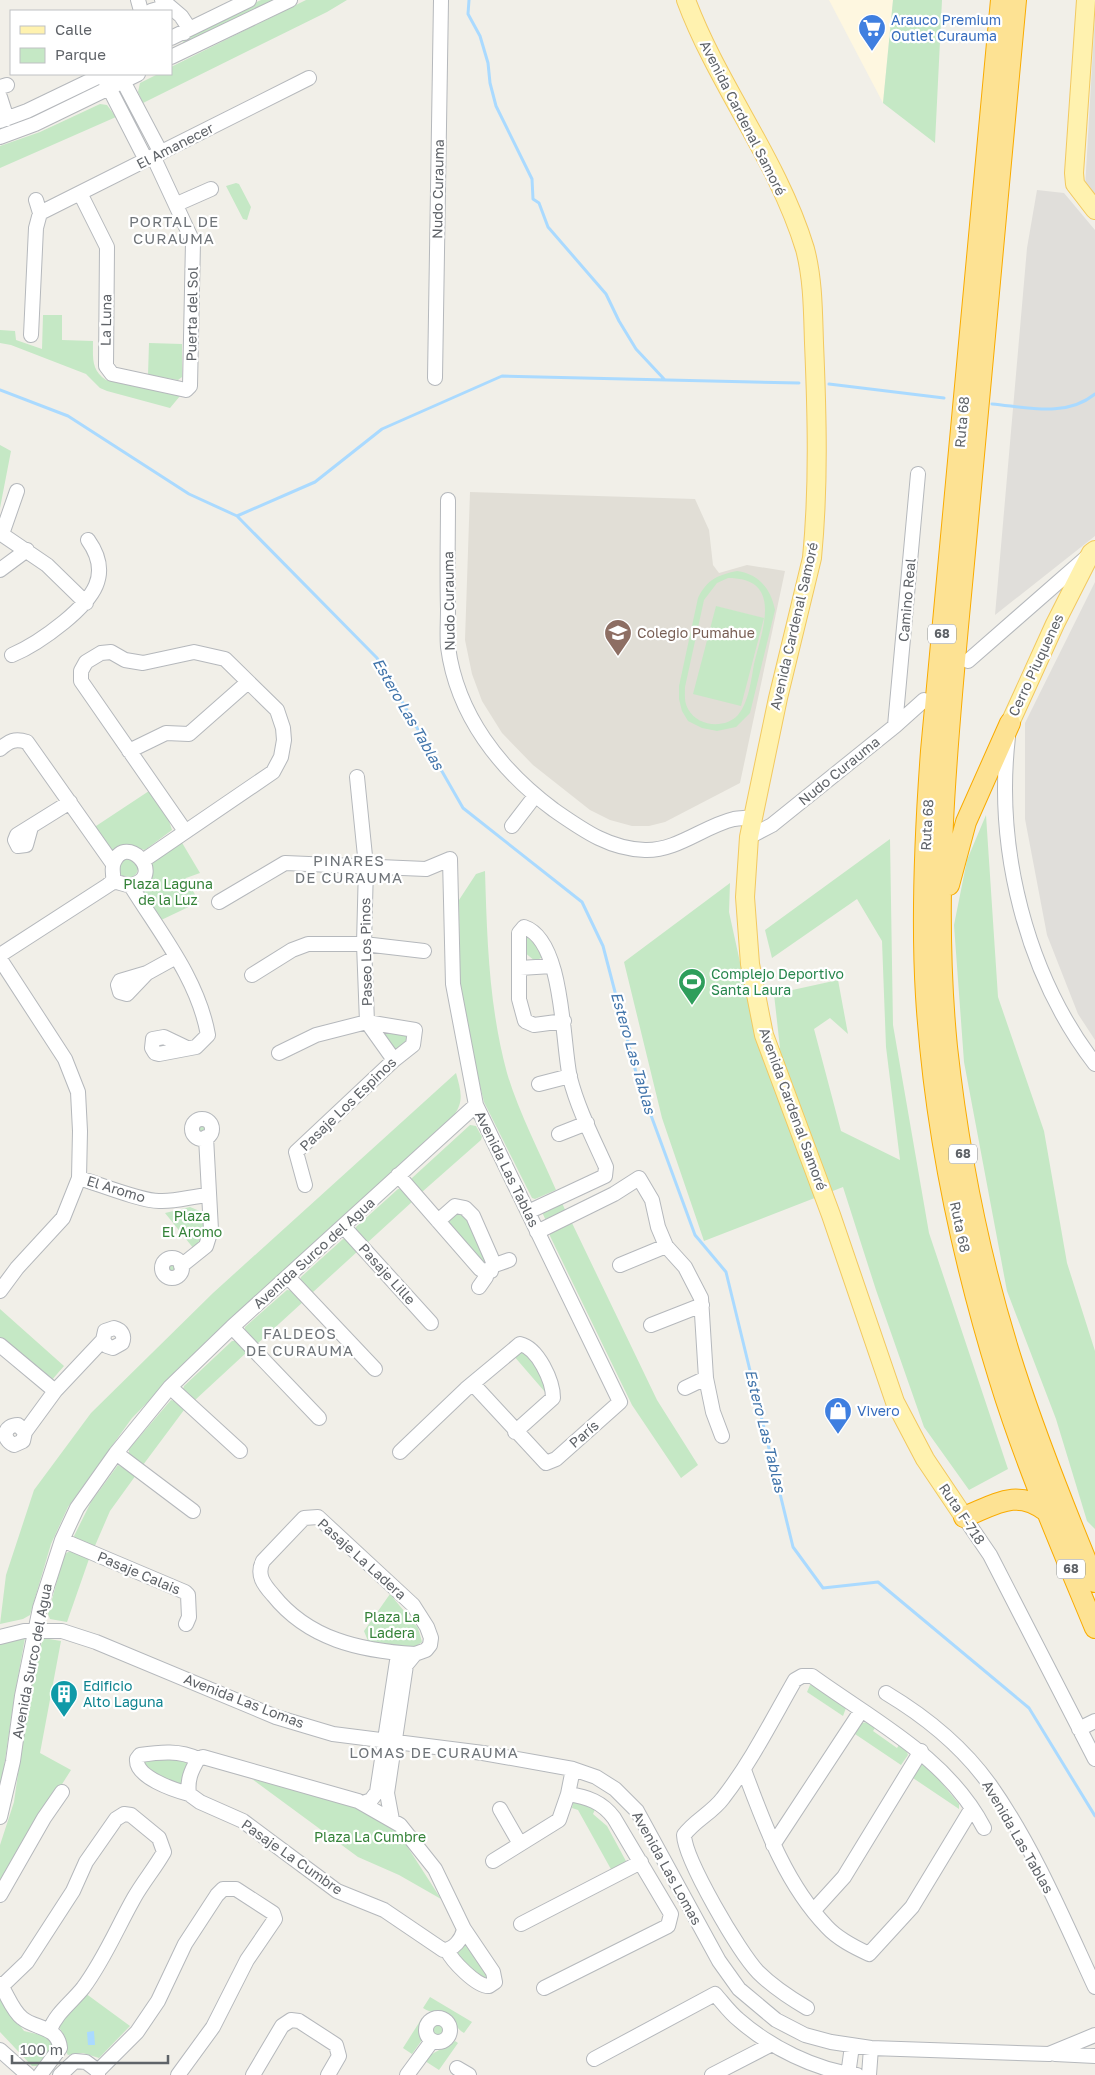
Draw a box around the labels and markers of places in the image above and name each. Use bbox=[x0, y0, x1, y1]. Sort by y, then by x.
place label: Arauco Premium Outlet Curauma bbox=[891, 11, 1001, 44]
supermarket icon: Arauco Premium Outlet Curauma bbox=[857, 13, 887, 52]
school or university icon: Colegio Pumahue bbox=[603, 618, 633, 657]
place label: Colegio Pumahue bbox=[637, 624, 755, 641]
place label: Complejo Deportivo Santa Laura bbox=[711, 965, 844, 998]
sports icon: Complejo Deportivo Santa Laura bbox=[677, 967, 707, 1006]
shop icon: Vivero bbox=[823, 1396, 853, 1435]
place label: Vivero bbox=[857, 1402, 900, 1419]
place label: Edificio Alto Laguna bbox=[83, 1677, 163, 1710]
building icon: Edificio Alto Laguna bbox=[49, 1679, 79, 1718]

